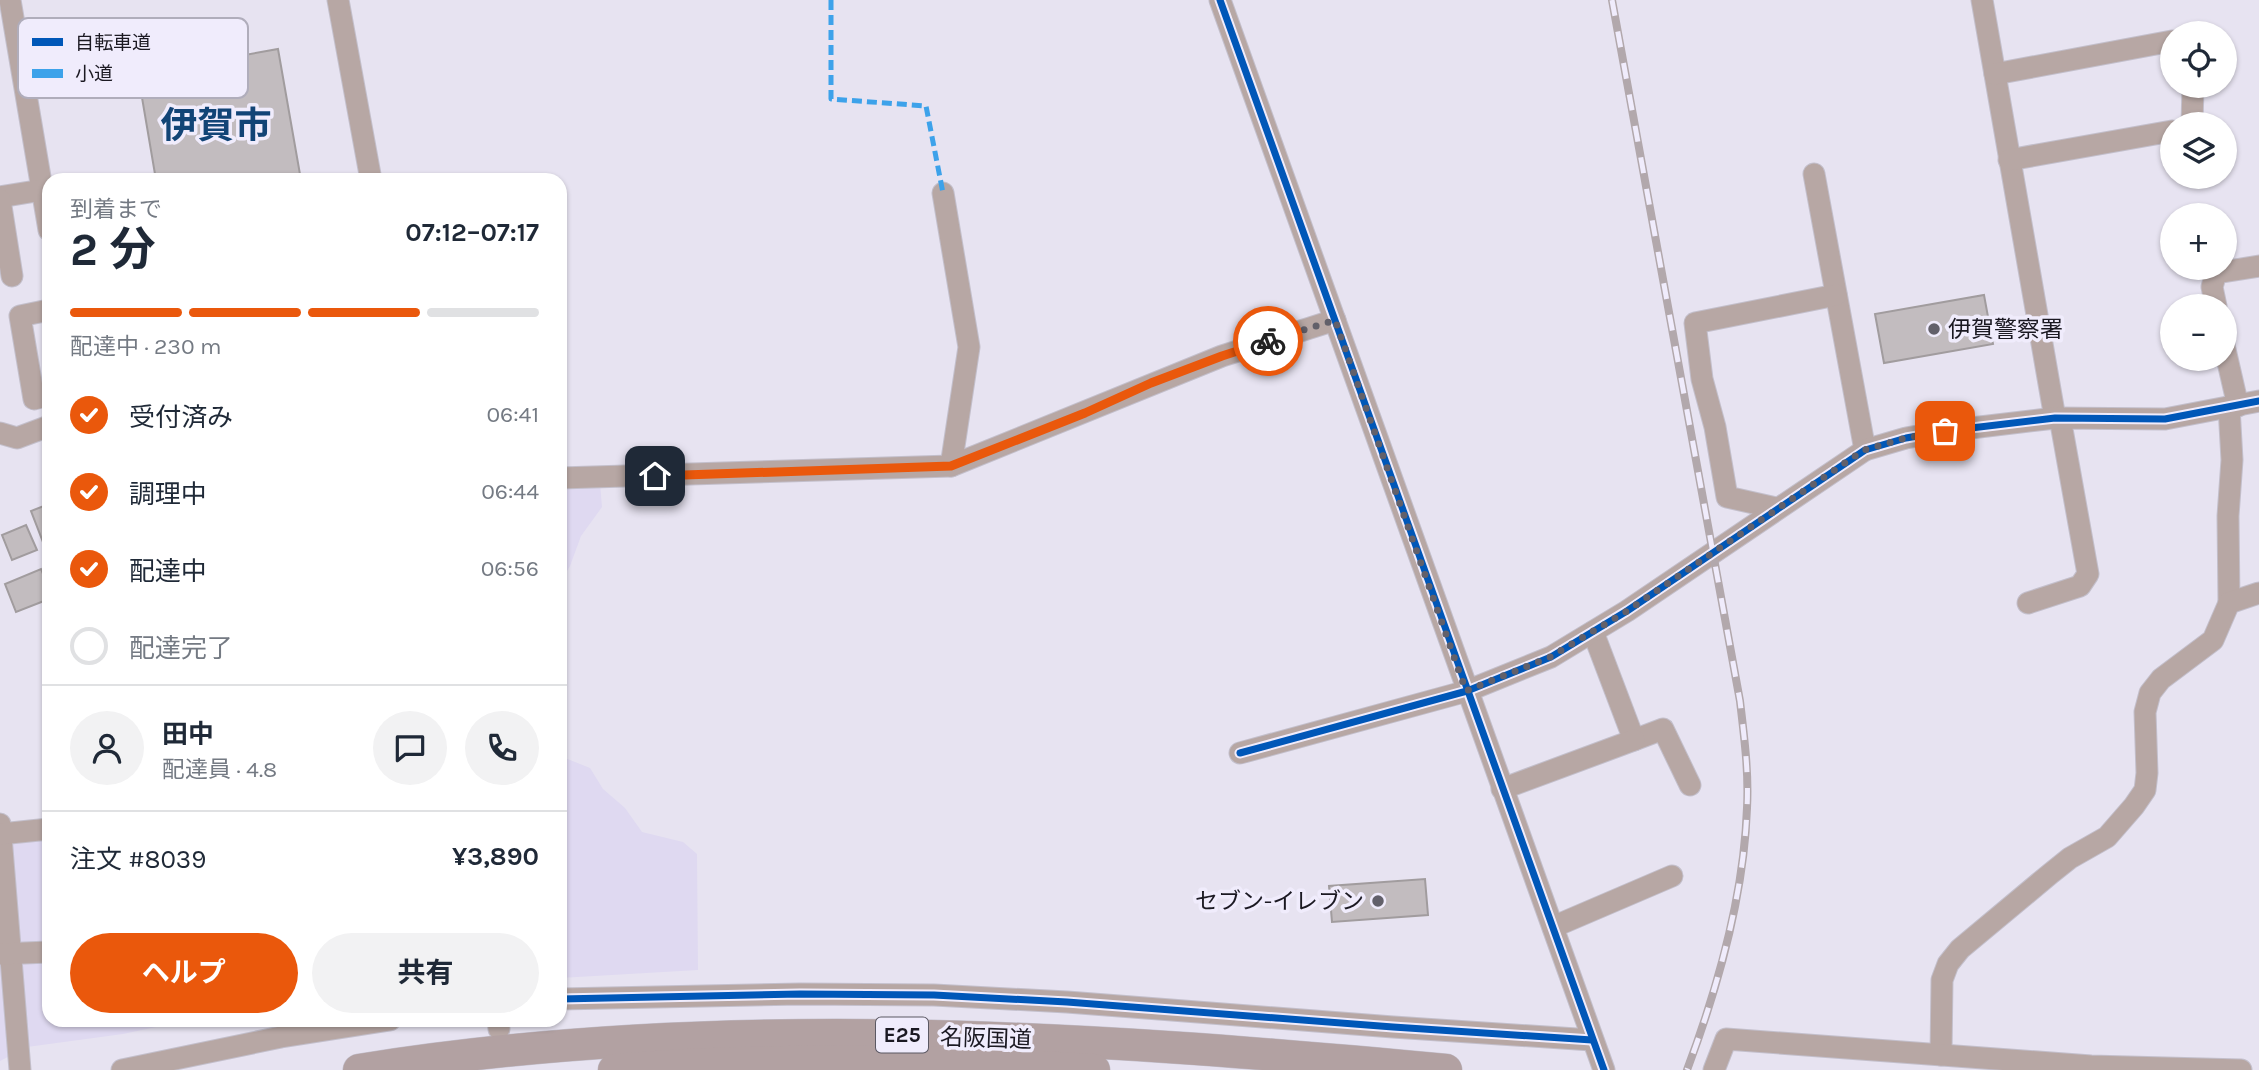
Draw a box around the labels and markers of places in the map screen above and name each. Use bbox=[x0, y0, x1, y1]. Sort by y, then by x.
place label: 伊賀警察署 bbox=[1948, 316, 2063, 343]
marker: 伊賀警察署 bbox=[1926, 321, 1942, 337]
pin bbox=[1915, 401, 1975, 461]
pin bbox=[625, 446, 685, 506]
place label: セブン-イレブン bbox=[1195, 888, 1364, 915]
marker: セブン-イレブン bbox=[1370, 893, 1386, 909]

